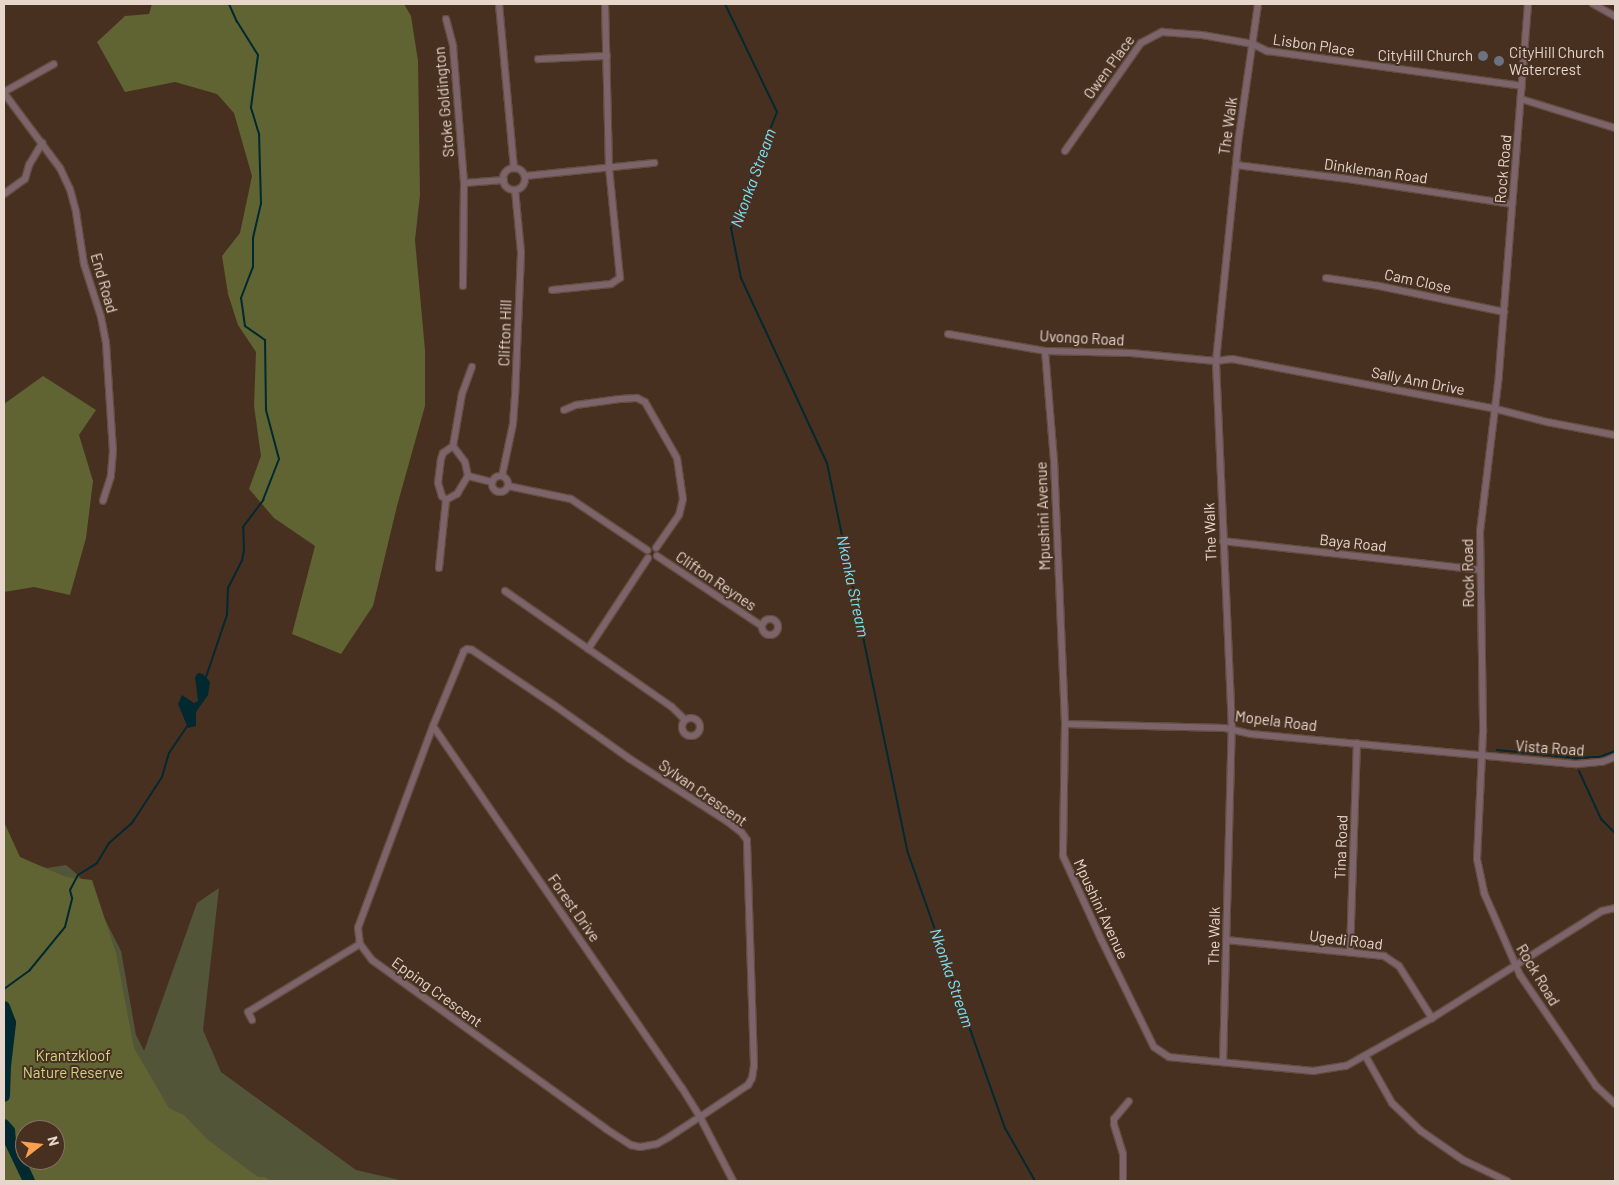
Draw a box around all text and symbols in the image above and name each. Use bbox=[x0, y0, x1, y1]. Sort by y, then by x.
street label: Lisbon Place bbox=[1272, 30, 1356, 60]
street label: Owen Place bbox=[1080, 31, 1138, 103]
place label: CityHill Church Watercrest bbox=[1509, 43, 1604, 78]
street label: Stoke Goldington bbox=[430, 46, 458, 158]
place label: CityHill Church bbox=[1378, 47, 1473, 65]
marker: CityHill Church bbox=[1477, 50, 1489, 62]
marker: CityHill Church Watercrest bbox=[1493, 55, 1505, 67]
street label: The Walk bbox=[1215, 96, 1241, 156]
water label: Nkonka Stream bbox=[726, 126, 780, 230]
street label: Rock Road bbox=[1491, 134, 1515, 204]
street label: Dinkleman Road bbox=[1323, 155, 1429, 187]
street label: End Road bbox=[87, 251, 121, 315]
street label: Cam Close bbox=[1383, 265, 1453, 297]
street label: Clifton Hill bbox=[495, 299, 515, 367]
street label: Uvongo Road bbox=[1039, 327, 1125, 349]
street label: Sally Ann Drive bbox=[1370, 363, 1466, 399]
street label: Mpushini Avenue bbox=[1032, 461, 1054, 571]
street label: The Walk bbox=[1200, 502, 1220, 562]
street label: Baya Road bbox=[1319, 531, 1387, 555]
water label: Nkonka Stream bbox=[833, 533, 873, 639]
street label: Rock Road bbox=[1458, 538, 1478, 608]
street label: Clifton Reynes bbox=[672, 548, 760, 614]
street label: Mopela Road bbox=[1234, 707, 1318, 735]
street label: Vista Road bbox=[1515, 737, 1585, 759]
street label: Sylvan Crescent bbox=[655, 756, 751, 830]
street label: Tina Road bbox=[1331, 815, 1351, 879]
street label: Mpushini Avenue bbox=[1070, 856, 1132, 962]
street label: Forest Drive bbox=[544, 871, 604, 945]
street label: The Walk bbox=[1204, 907, 1224, 965]
water label: Nkonka Stream bbox=[926, 926, 978, 1030]
street label: Ugedi Road bbox=[1308, 927, 1384, 953]
street label: Rock Road bbox=[1513, 941, 1563, 1009]
street label: Epping Crescent bbox=[388, 953, 486, 1031]
park label: Krantzkloof Nature Reserve bbox=[23, 1046, 123, 1081]
north arrow bbox=[15, 1120, 65, 1170]
text: N bbox=[44, 1134, 63, 1148]

